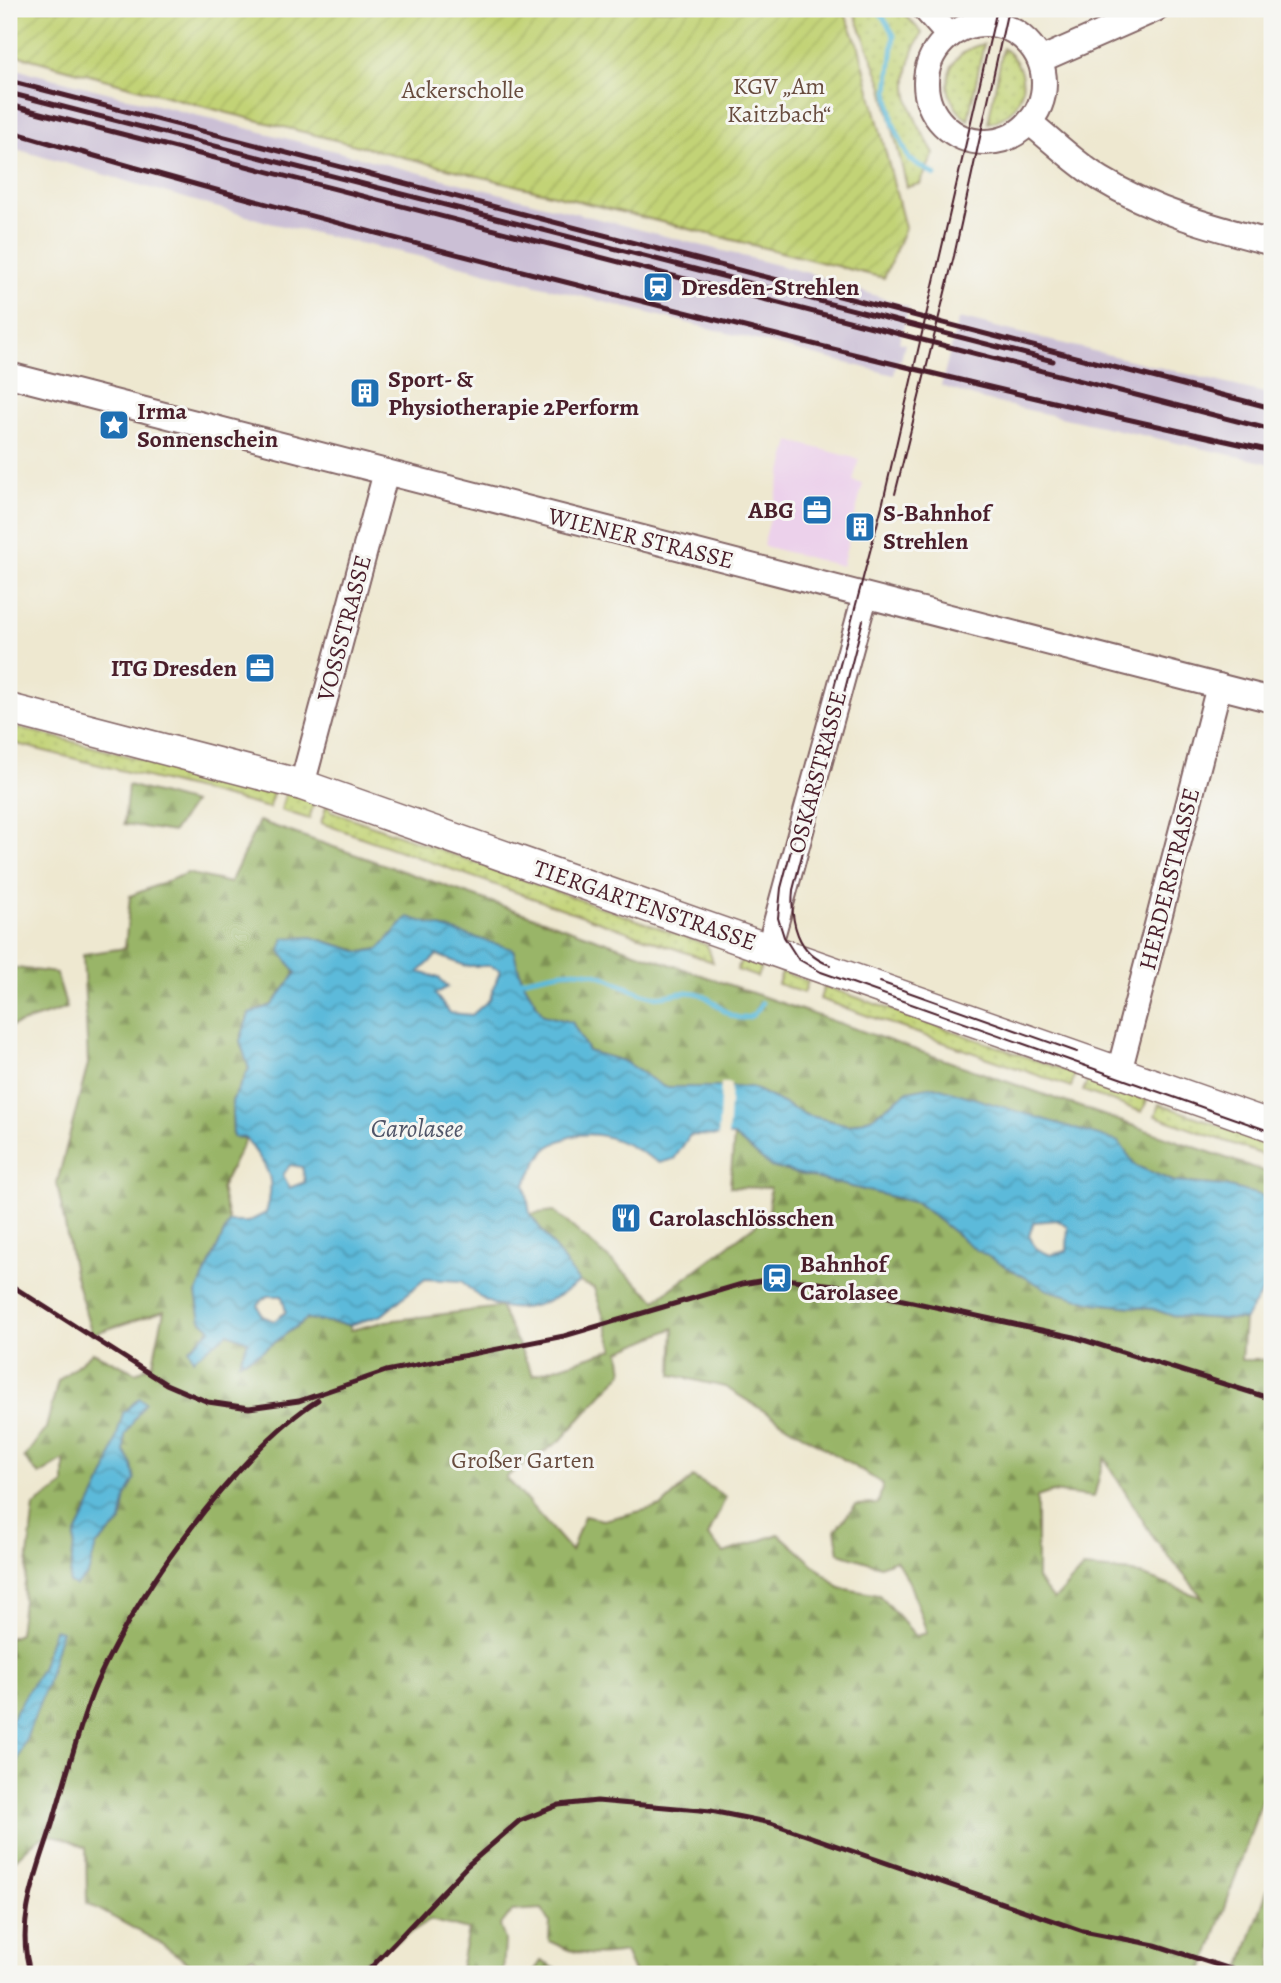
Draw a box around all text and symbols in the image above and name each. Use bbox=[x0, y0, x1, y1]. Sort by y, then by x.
park label: KGV „Am Kaitzbach“ bbox=[727, 70, 831, 130]
park label: Ackerscholle bbox=[401, 74, 524, 106]
station icon: Dresden-Strehlen bbox=[641, 270, 675, 304]
place label: Dresden-Strehlen bbox=[681, 271, 860, 303]
place label: Sport- & Physiotherapie 2Perform bbox=[388, 363, 639, 423]
building icon: Sport- & Physiotherapie 2Perform bbox=[348, 376, 382, 410]
place label: Irma Sonnenschein bbox=[137, 395, 279, 455]
place icon: Irma Sonnenschein bbox=[97, 408, 131, 442]
office icon: ABG bbox=[800, 493, 834, 527]
place label: ABG bbox=[747, 494, 794, 526]
place label: S-Bahnhof Strehlen bbox=[883, 497, 994, 557]
street label: WIENER STRASSE bbox=[544, 499, 737, 577]
building icon: S-Bahnhof Strehlen bbox=[843, 510, 877, 544]
street label: VOSSSTRASSE bbox=[309, 551, 379, 706]
office icon: ITG Dresden bbox=[243, 651, 277, 685]
place label: ITG Dresden bbox=[111, 652, 238, 684]
street label: OSKARSTRASSE bbox=[780, 687, 854, 857]
street label: HERDERSTRASSE bbox=[1131, 785, 1207, 973]
street label: TIERGARTENSTRASSE bbox=[529, 852, 761, 958]
water label: Carolasee bbox=[371, 1111, 463, 1146]
restaurant icon: Carolaschlösschen bbox=[609, 1201, 643, 1235]
place label: Carolaschlösschen bbox=[649, 1202, 835, 1234]
place label: Bahnhof Carolasee bbox=[800, 1248, 898, 1308]
station icon: Bahnhof Carolasee bbox=[760, 1261, 794, 1295]
park label: Großer Garten bbox=[451, 1444, 595, 1476]

